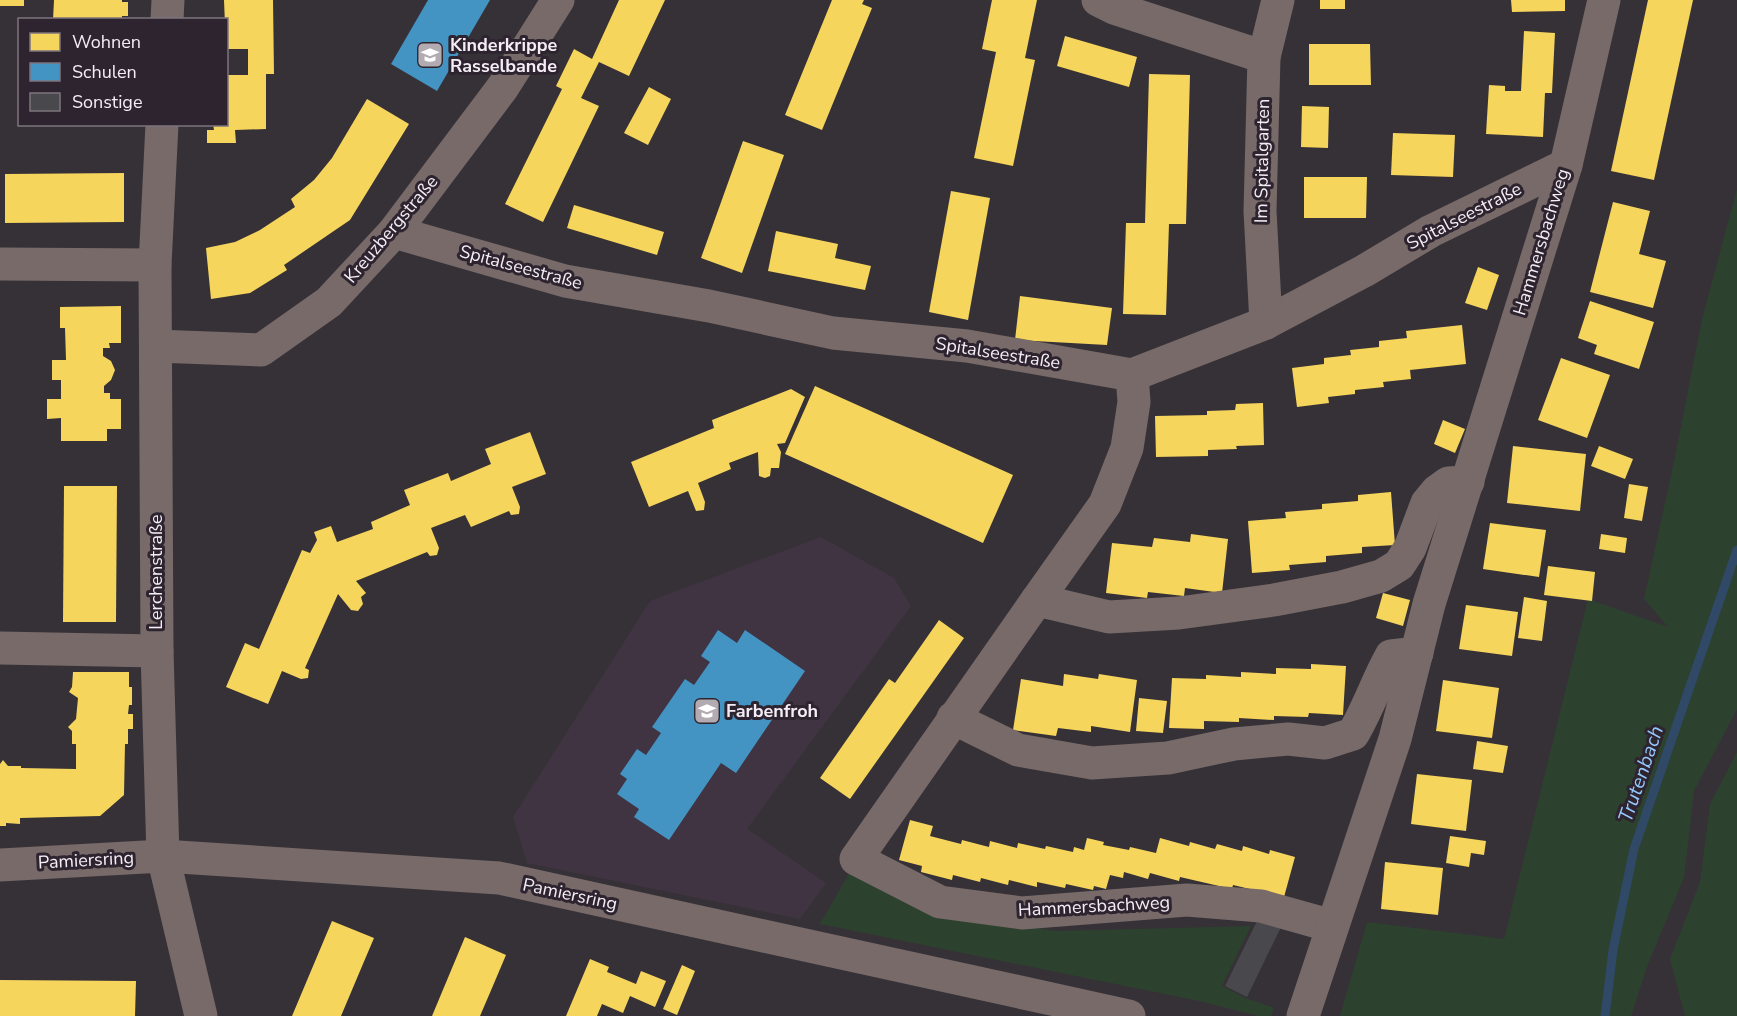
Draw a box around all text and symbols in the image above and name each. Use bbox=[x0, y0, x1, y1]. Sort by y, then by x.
legend bbox=[18, 18, 228, 126]
text: Wohnen bbox=[72, 30, 141, 54]
place label: Kinderkrippe Rasselbande bbox=[450, 33, 558, 78]
school or university icon: Kinderkrippe Rasselbande bbox=[415, 40, 445, 70]
text: Schulen bbox=[72, 60, 137, 84]
text: Sonstige bbox=[72, 90, 142, 114]
street label: Im Spitalgarten bbox=[1249, 99, 1275, 223]
street label: Hammersbachweg bbox=[1507, 166, 1575, 318]
street label: Kreuzbergstraße bbox=[339, 170, 443, 288]
street label: Spitalseestraße bbox=[1402, 177, 1526, 255]
street label: Spitalseestraße bbox=[457, 239, 585, 295]
street label: Spitalseestraße bbox=[934, 331, 1062, 375]
street label: Lerchenstraße bbox=[144, 514, 168, 630]
school or university icon: Farbenfroh bbox=[692, 696, 722, 726]
place label: Farbenfroh bbox=[726, 699, 818, 723]
water label: Trutenbach bbox=[1612, 722, 1670, 826]
street label: Pamiersring bbox=[37, 846, 135, 874]
street label: Pamiersring bbox=[521, 872, 619, 916]
street label: Hammersbachweg bbox=[1017, 890, 1171, 922]

